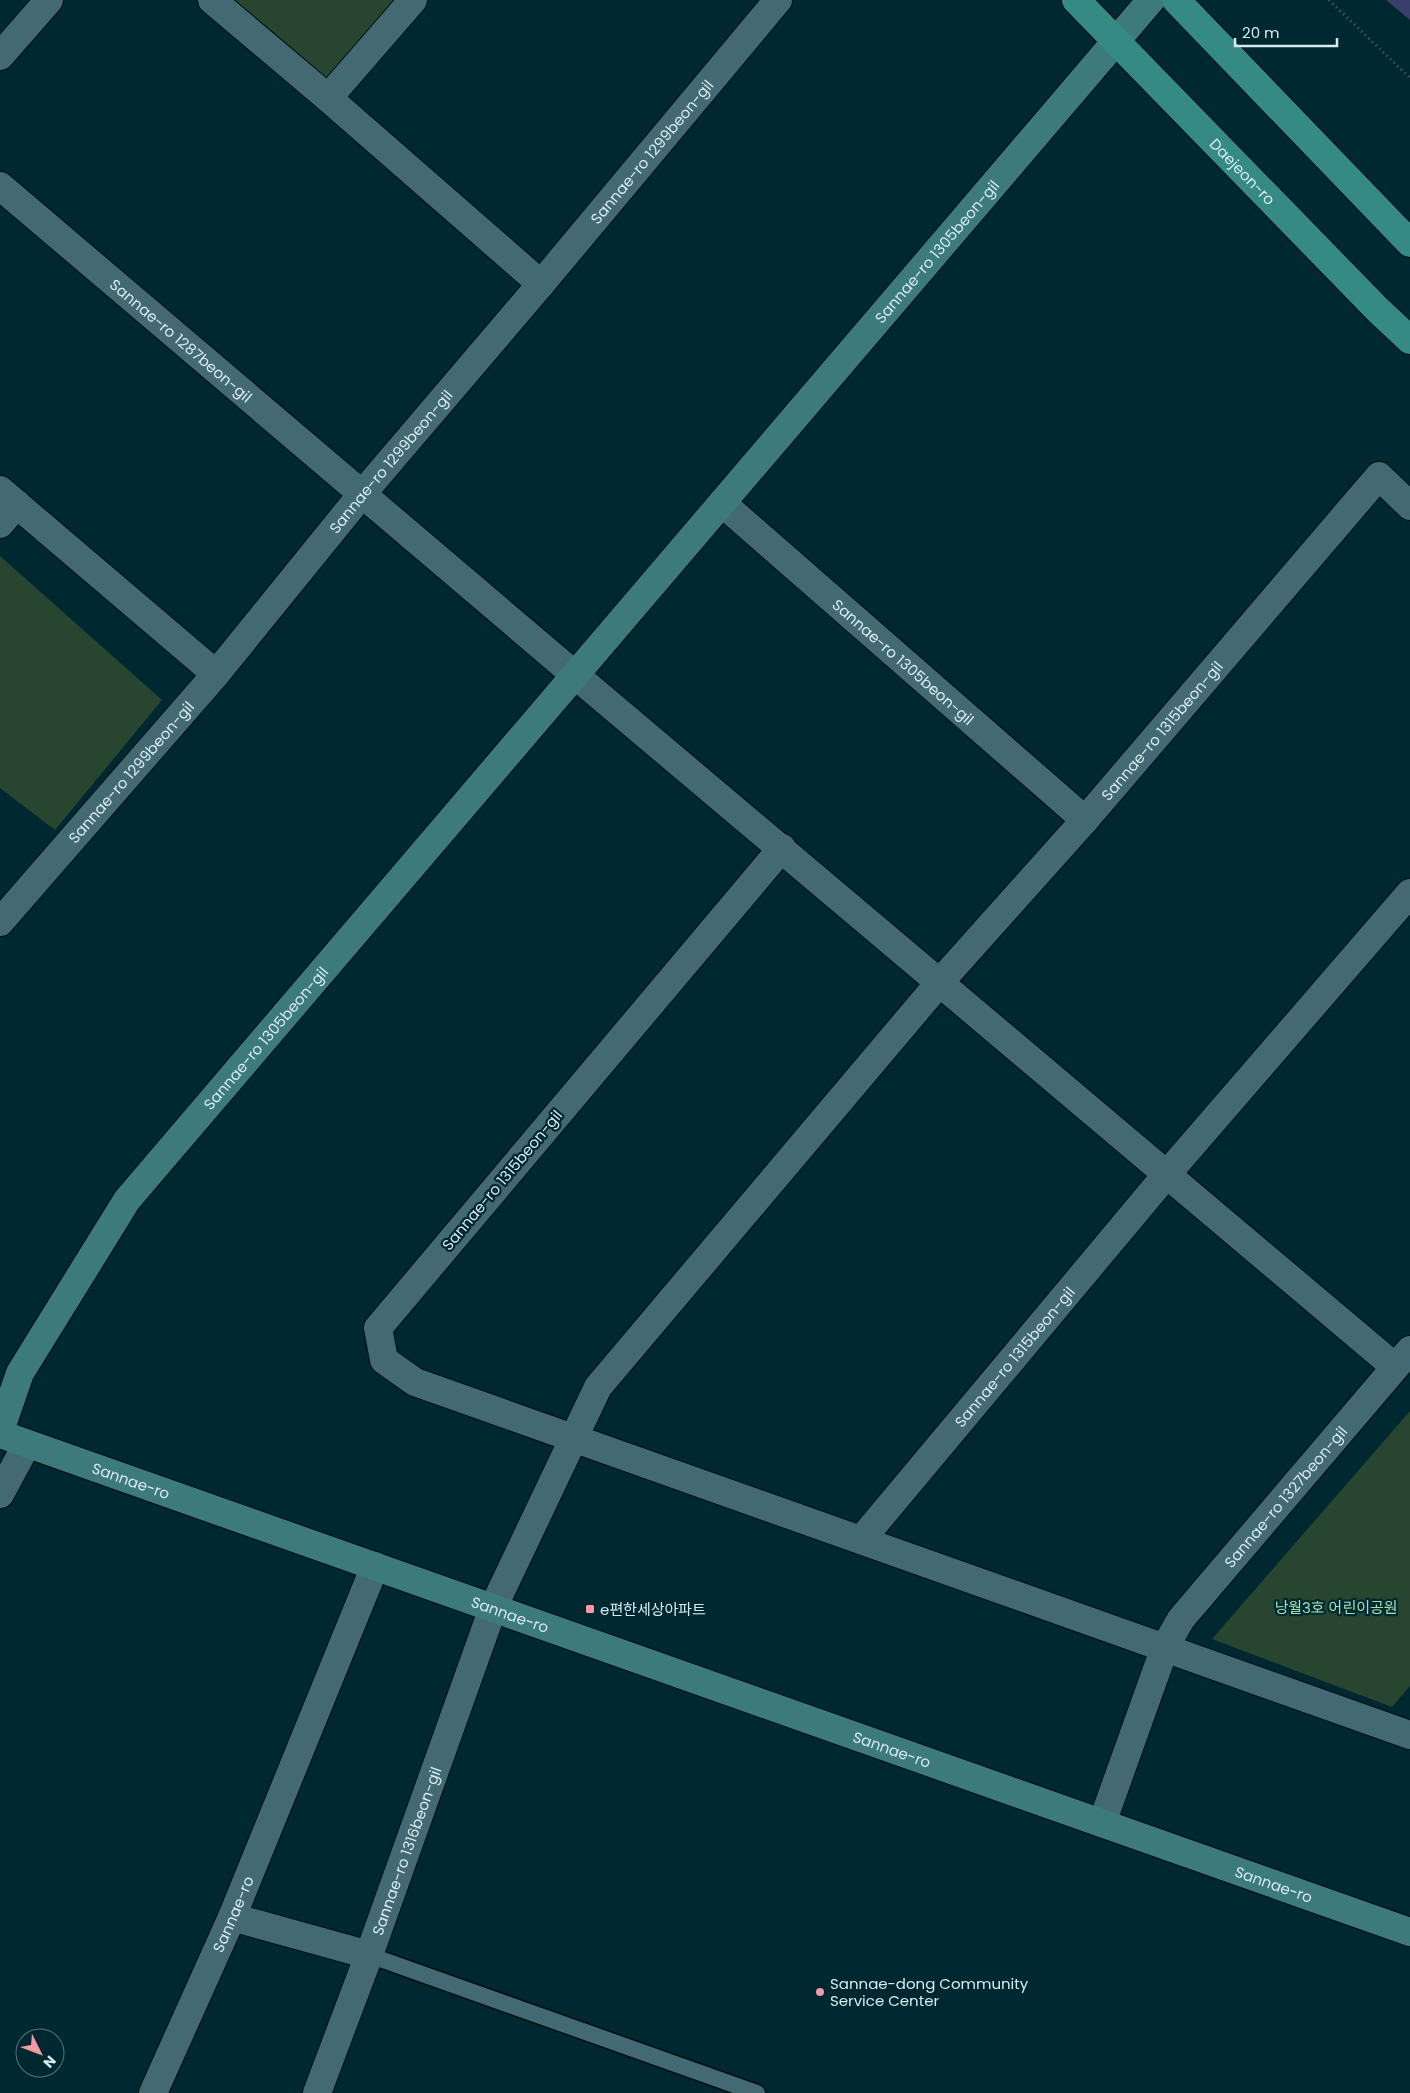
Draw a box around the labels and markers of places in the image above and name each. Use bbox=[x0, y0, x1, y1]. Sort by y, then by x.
place label: e편한세상아파트 bbox=[600, 1599, 706, 1620]
marker: e편한세상아파트 bbox=[584, 1603, 596, 1615]
place label: Sannae-dong Community Service Center bbox=[830, 1973, 1029, 2011]
marker: Sannae-dong Community Service Center bbox=[814, 1986, 826, 1998]

